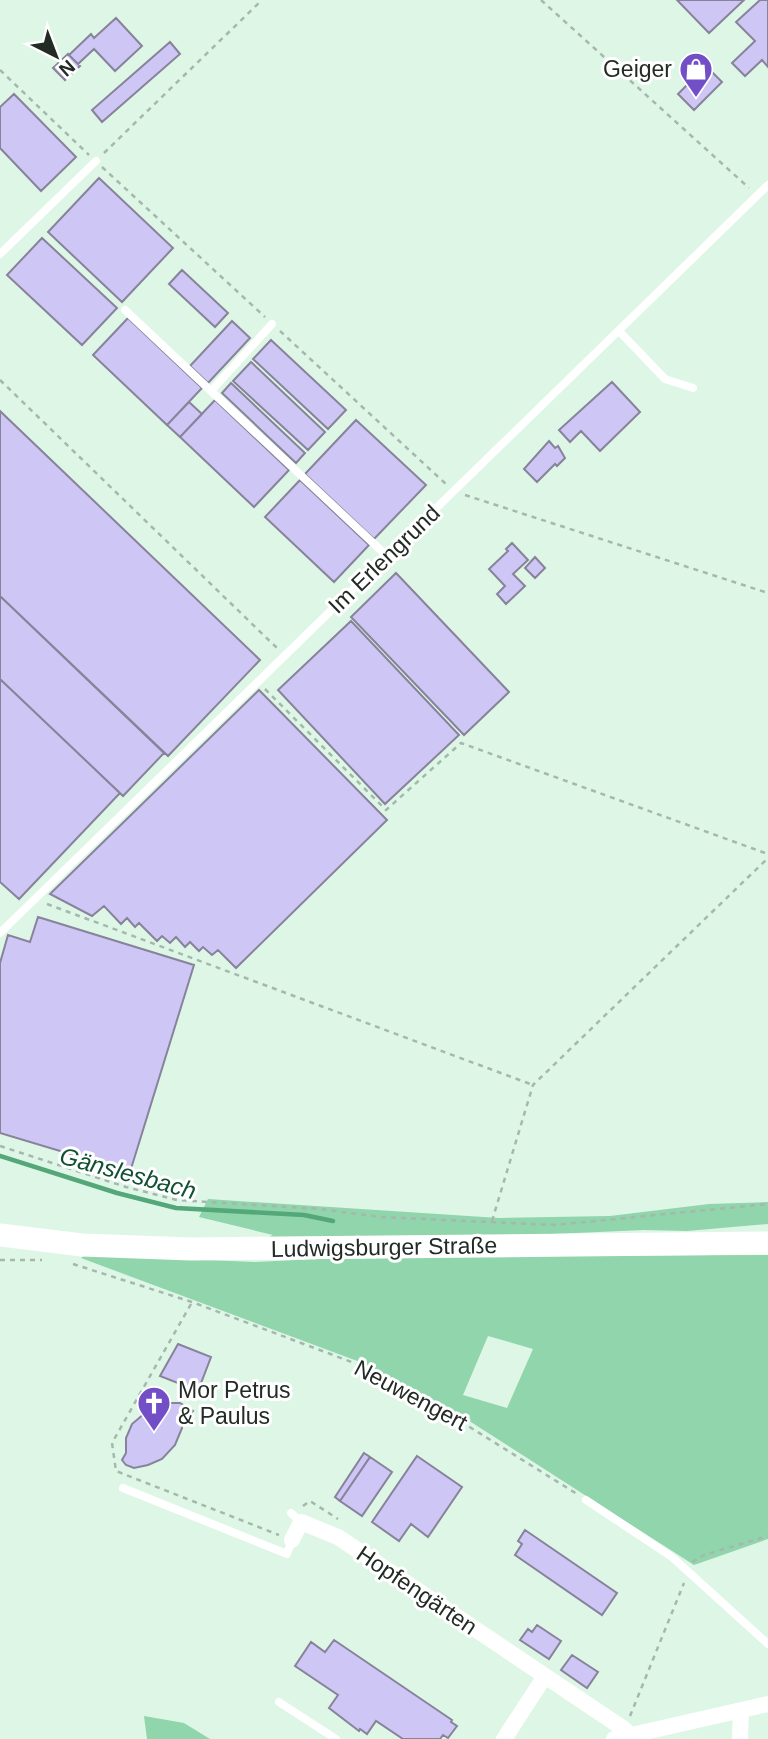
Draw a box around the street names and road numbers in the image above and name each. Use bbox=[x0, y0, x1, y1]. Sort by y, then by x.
street label: Im Erlengrund bbox=[323, 499, 445, 619]
street label: Ludwigsburger Straße bbox=[271, 1232, 497, 1262]
street label: Neuwengert bbox=[350, 1354, 472, 1436]
street label: Hopfengärten bbox=[352, 1540, 482, 1640]

